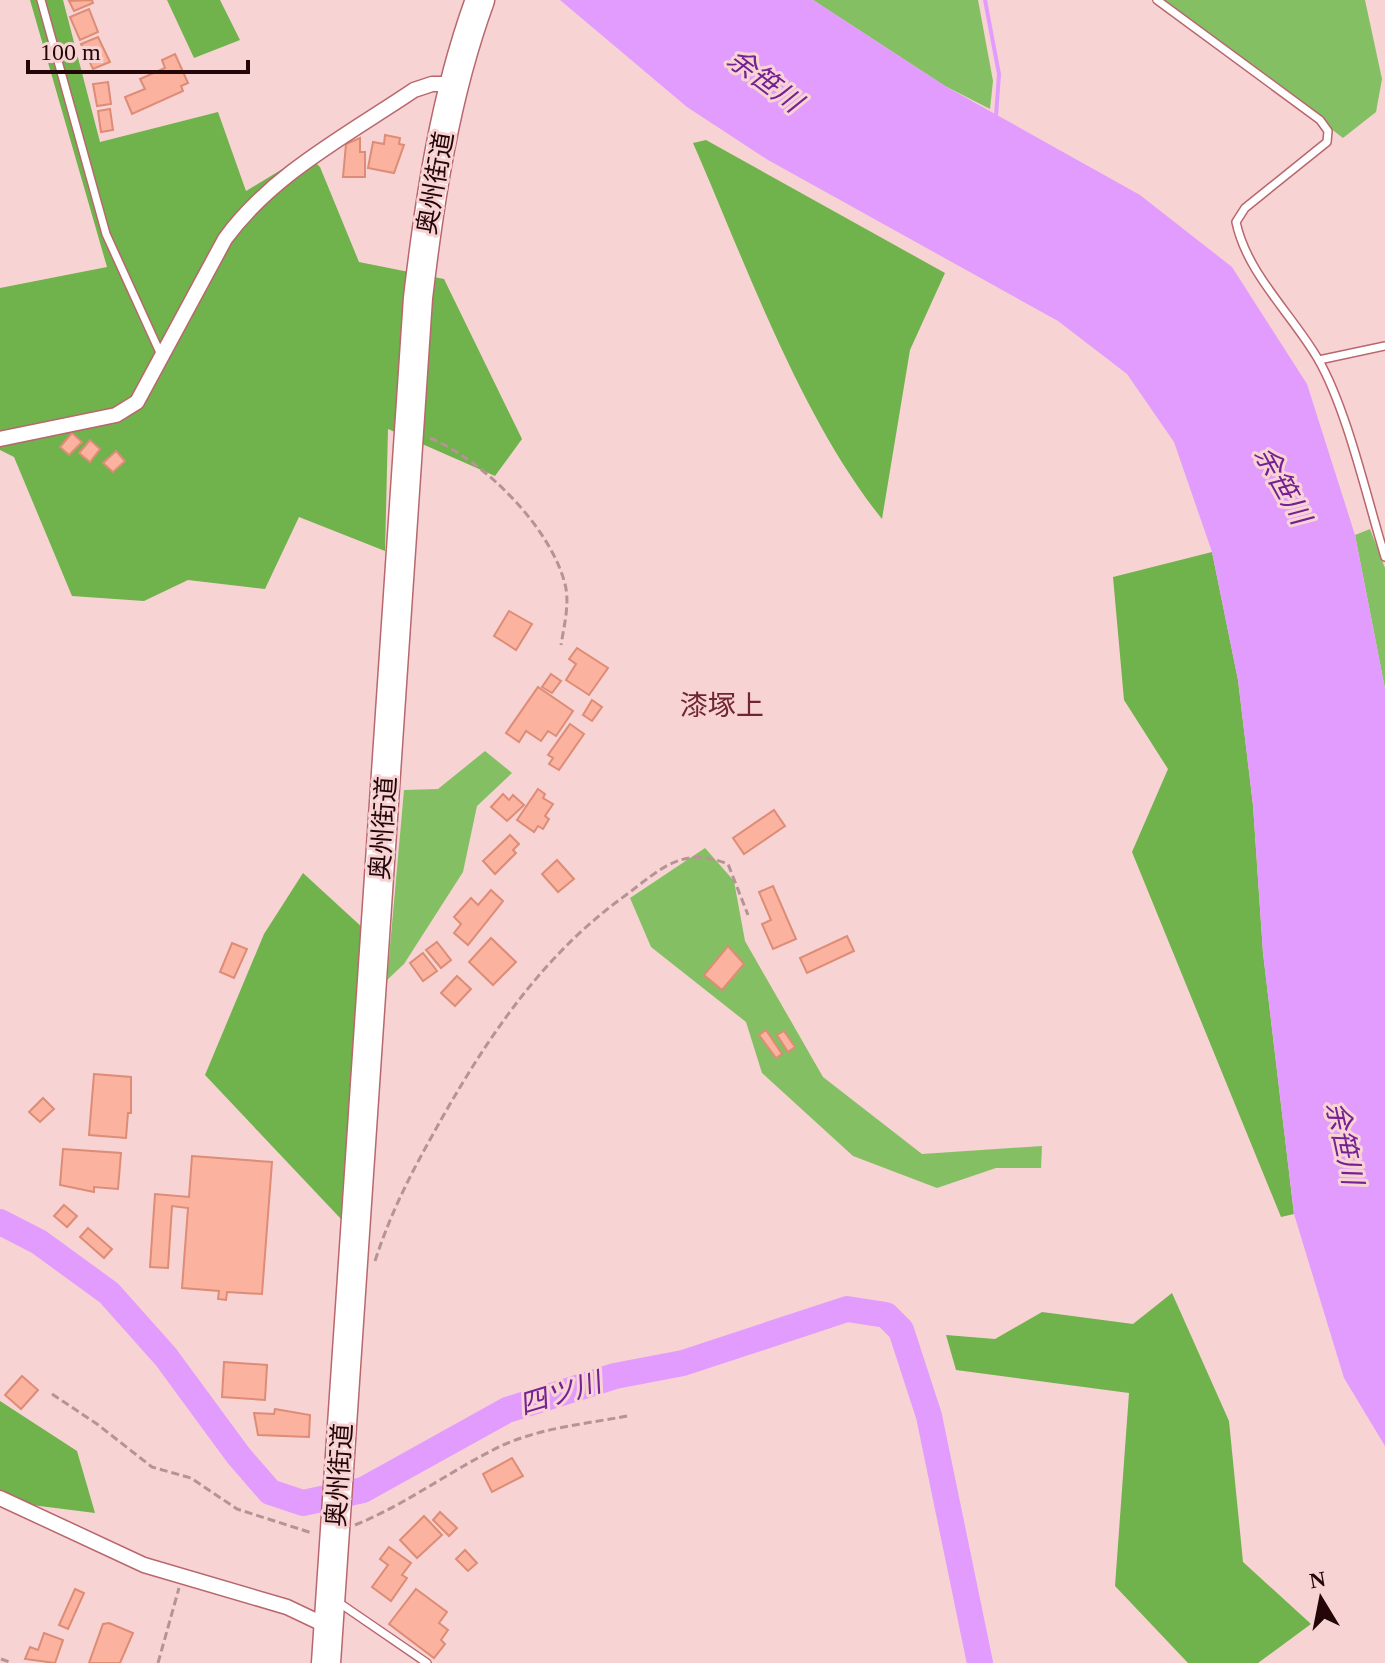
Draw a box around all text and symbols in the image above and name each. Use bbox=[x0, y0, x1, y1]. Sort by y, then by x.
scale bar bbox=[28, 24, 248, 74]
text: 100 m bbox=[40, 39, 101, 65]
water label: 余笹川 bbox=[722, 43, 810, 120]
street label: 奥州街道 bbox=[412, 129, 459, 237]
water label: 余笹川 bbox=[1249, 441, 1318, 532]
district label: 漆塚上 bbox=[680, 690, 764, 721]
street label: 奥州街道 bbox=[365, 775, 402, 881]
water label: 余笹川 bbox=[1321, 1099, 1369, 1190]
water label: 四ツ川 bbox=[515, 1366, 608, 1421]
street label: 奥州街道 bbox=[321, 1422, 358, 1528]
north arrow bbox=[1281, 1559, 1361, 1639]
text: N bbox=[1308, 1566, 1328, 1593]

